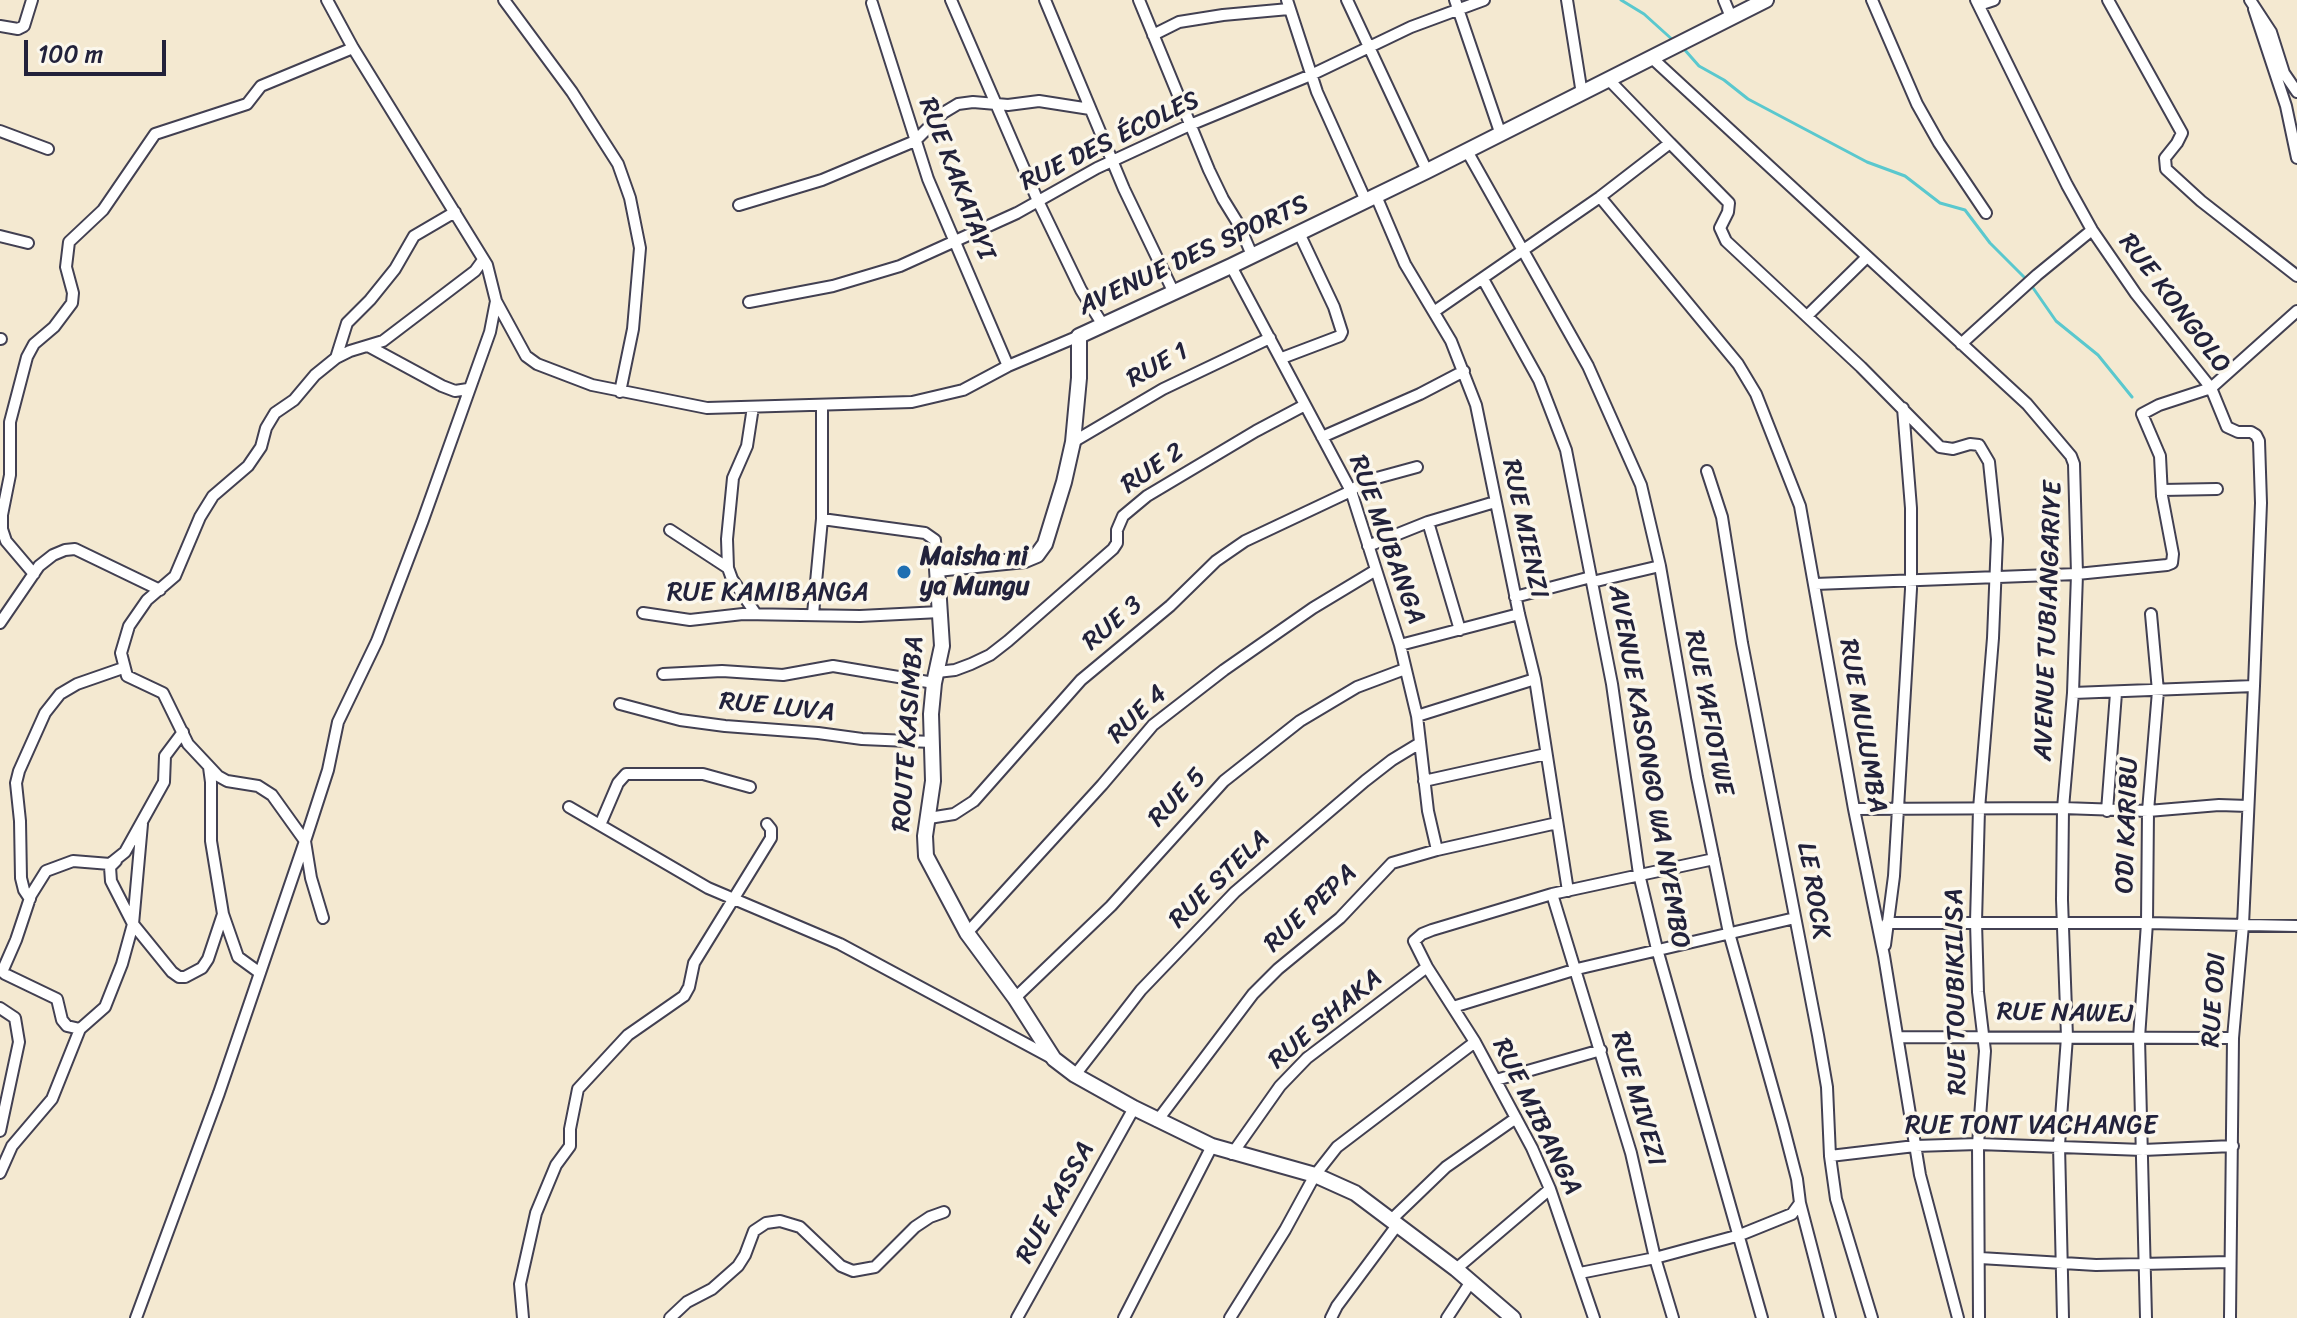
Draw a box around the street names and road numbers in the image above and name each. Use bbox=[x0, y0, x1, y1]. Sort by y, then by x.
street label: RUE DES ÉCOLES bbox=[1015, 85, 1205, 199]
street label: RUE KAKATAYI bbox=[911, 94, 1001, 264]
street label: AVENUE DES SPORTS bbox=[1074, 189, 1314, 323]
street label: RUE KONGOLO bbox=[2111, 228, 2237, 380]
street label: RUE 1 bbox=[1122, 337, 1194, 395]
street label: RUE 2 bbox=[1116, 437, 1190, 501]
street label: RUE MUBANGA bbox=[1341, 451, 1431, 629]
street label: RUE MIENZI bbox=[1494, 457, 1554, 601]
street label: AVENUE TUBIANGARIYE bbox=[2029, 480, 2069, 762]
street label: RUE KAMIBANGA bbox=[667, 577, 869, 609]
street label: AVENUE KASONGO WA NYEMBO bbox=[1601, 583, 1695, 951]
street label: RUE 3 bbox=[1077, 590, 1149, 658]
street label: RUE YAFIOTWE bbox=[1677, 628, 1739, 798]
street label: ROUTE KASIMBA bbox=[887, 635, 931, 833]
street label: RUE MULUMBA bbox=[1831, 637, 1893, 815]
street label: RUE 4 bbox=[1102, 679, 1174, 751]
street label: RUE LUVA bbox=[718, 686, 836, 730]
street label: ODI KARIBU bbox=[2110, 756, 2146, 894]
street label: RUE 5 bbox=[1142, 762, 1214, 834]
street label: RUE STELA bbox=[1163, 824, 1277, 936]
street label: LE ROCK bbox=[1789, 840, 1837, 942]
street label: RUE PEPA bbox=[1258, 858, 1364, 960]
street label: RUE TOUBIKILISA bbox=[1940, 889, 1974, 1095]
street label: RUE ODI bbox=[2196, 952, 2234, 1048]
street label: RUE SHAKA bbox=[1263, 964, 1389, 1076]
street label: RUE NAWEJ bbox=[1997, 997, 2133, 1031]
street label: RUE MIVEZI bbox=[1603, 1028, 1671, 1170]
street label: RUE MIBANGA bbox=[1485, 1033, 1587, 1201]
street label: RUE TONT VACHANGE bbox=[1905, 1110, 2157, 1142]
street label: RUE KASSA bbox=[1010, 1137, 1102, 1269]

